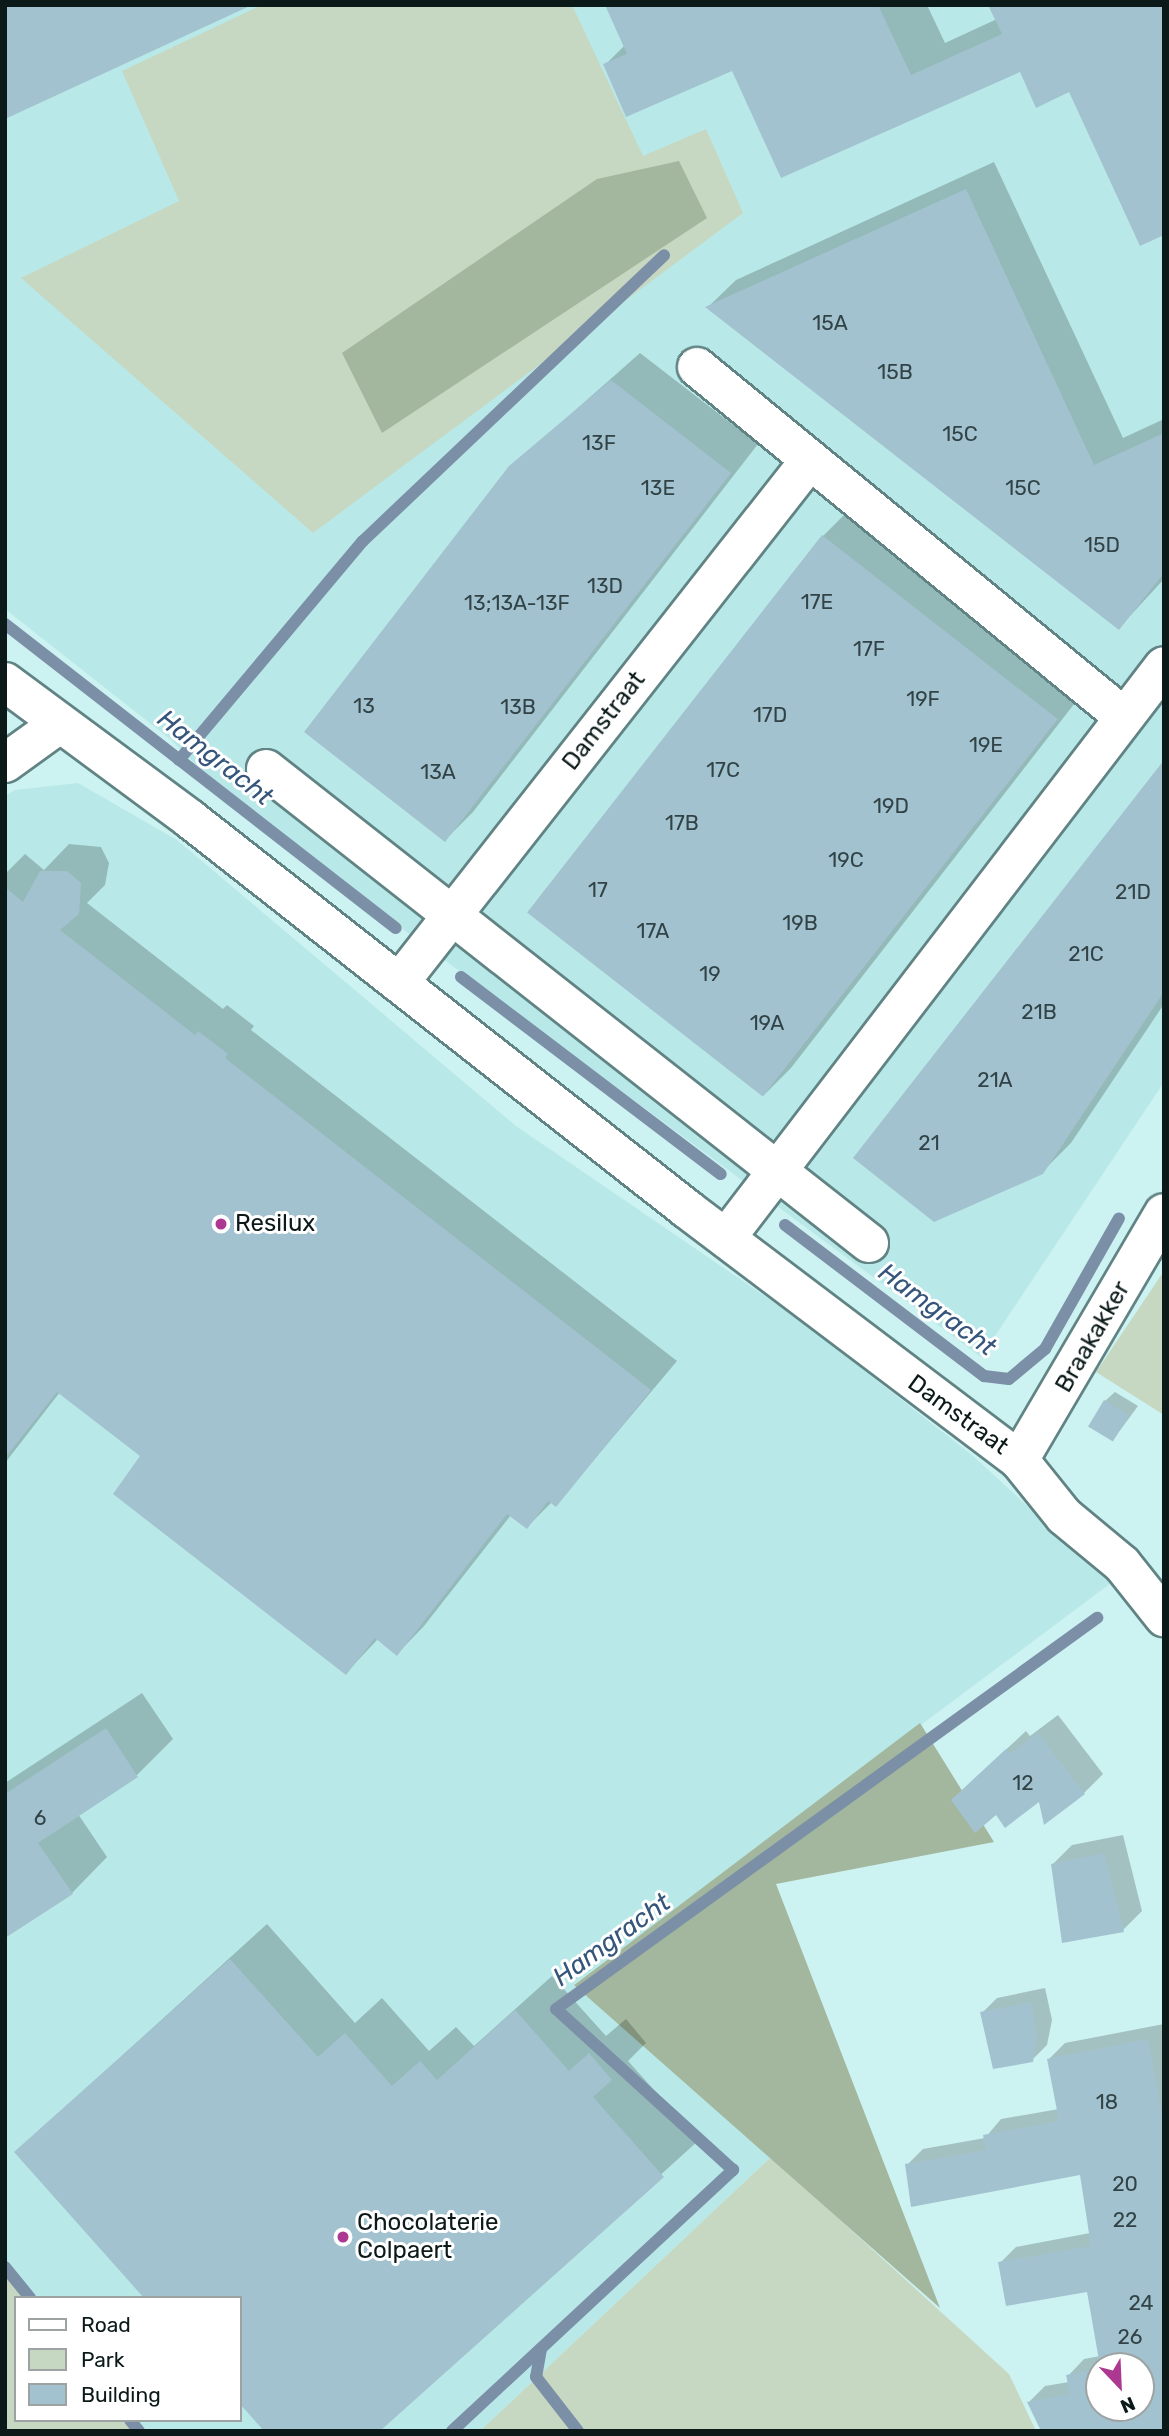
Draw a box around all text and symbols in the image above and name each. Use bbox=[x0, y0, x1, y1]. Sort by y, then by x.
house number: 15A bbox=[812, 310, 848, 336]
house number: 15B bbox=[877, 359, 913, 385]
house number: 15C bbox=[942, 421, 978, 447]
house number: 13F bbox=[582, 430, 616, 456]
house number: 13E bbox=[641, 475, 675, 501]
house number: 15C bbox=[1005, 475, 1041, 501]
house number: 15D bbox=[1084, 532, 1120, 558]
house number: 13D bbox=[587, 573, 623, 599]
house number: 17E bbox=[801, 589, 833, 615]
house number: 13;13A-13F bbox=[464, 590, 570, 616]
house number: 17F bbox=[853, 636, 885, 662]
street label: Damstraat bbox=[557, 666, 651, 776]
house number: 19F bbox=[906, 686, 940, 712]
house number: 13 bbox=[353, 693, 375, 719]
house number: 13B bbox=[500, 694, 536, 720]
house number: 17D bbox=[753, 702, 787, 728]
water label: Hamgracht bbox=[151, 703, 279, 813]
house number: 19E bbox=[969, 732, 1003, 758]
house number: 17C bbox=[706, 757, 740, 783]
house number: 13A bbox=[420, 759, 456, 785]
house number: 19D bbox=[873, 793, 909, 819]
house number: 17B bbox=[665, 810, 699, 836]
house number: 19C bbox=[828, 847, 864, 873]
house number: 17 bbox=[588, 877, 608, 903]
house number: 21D bbox=[1115, 879, 1151, 905]
house number: 19B bbox=[782, 910, 818, 936]
house number: 17A bbox=[637, 918, 669, 944]
house number: 21C bbox=[1068, 941, 1104, 967]
house number: 19 bbox=[699, 961, 721, 987]
house number: 21B bbox=[1021, 999, 1057, 1025]
house number: 19A bbox=[750, 1010, 784, 1036]
house number: 21A bbox=[977, 1067, 1013, 1093]
house number: 21 bbox=[918, 1130, 940, 1156]
place label: Resilux bbox=[235, 1210, 315, 1238]
marker: Resilux bbox=[213, 1216, 229, 1232]
water label: Hamgracht bbox=[872, 1257, 1002, 1363]
street label: Braakakker bbox=[1050, 1276, 1136, 1398]
street label: Damstraat bbox=[902, 1369, 1014, 1461]
house number: 12 bbox=[1012, 1770, 1034, 1796]
house number: 6 bbox=[34, 1805, 46, 1831]
water label: Hamgracht bbox=[547, 1887, 677, 1993]
house number: 18 bbox=[1096, 2089, 1118, 2115]
house number: 20 bbox=[1112, 2171, 1138, 2197]
house number: 22 bbox=[1113, 2207, 1137, 2233]
place label: Chocolaterie Colpaert bbox=[357, 2209, 499, 2265]
marker: Chocolaterie Colpaert bbox=[335, 2229, 351, 2245]
house number: 24 bbox=[1128, 2290, 1154, 2316]
legend bbox=[14, 2296, 242, 2422]
text: Road bbox=[81, 2312, 131, 2337]
house number: 26 bbox=[1118, 2324, 1142, 2350]
text: Park bbox=[81, 2347, 125, 2372]
north arrow bbox=[1085, 2352, 1155, 2422]
text: Building bbox=[81, 2382, 161, 2407]
text: N bbox=[1117, 2392, 1138, 2418]

